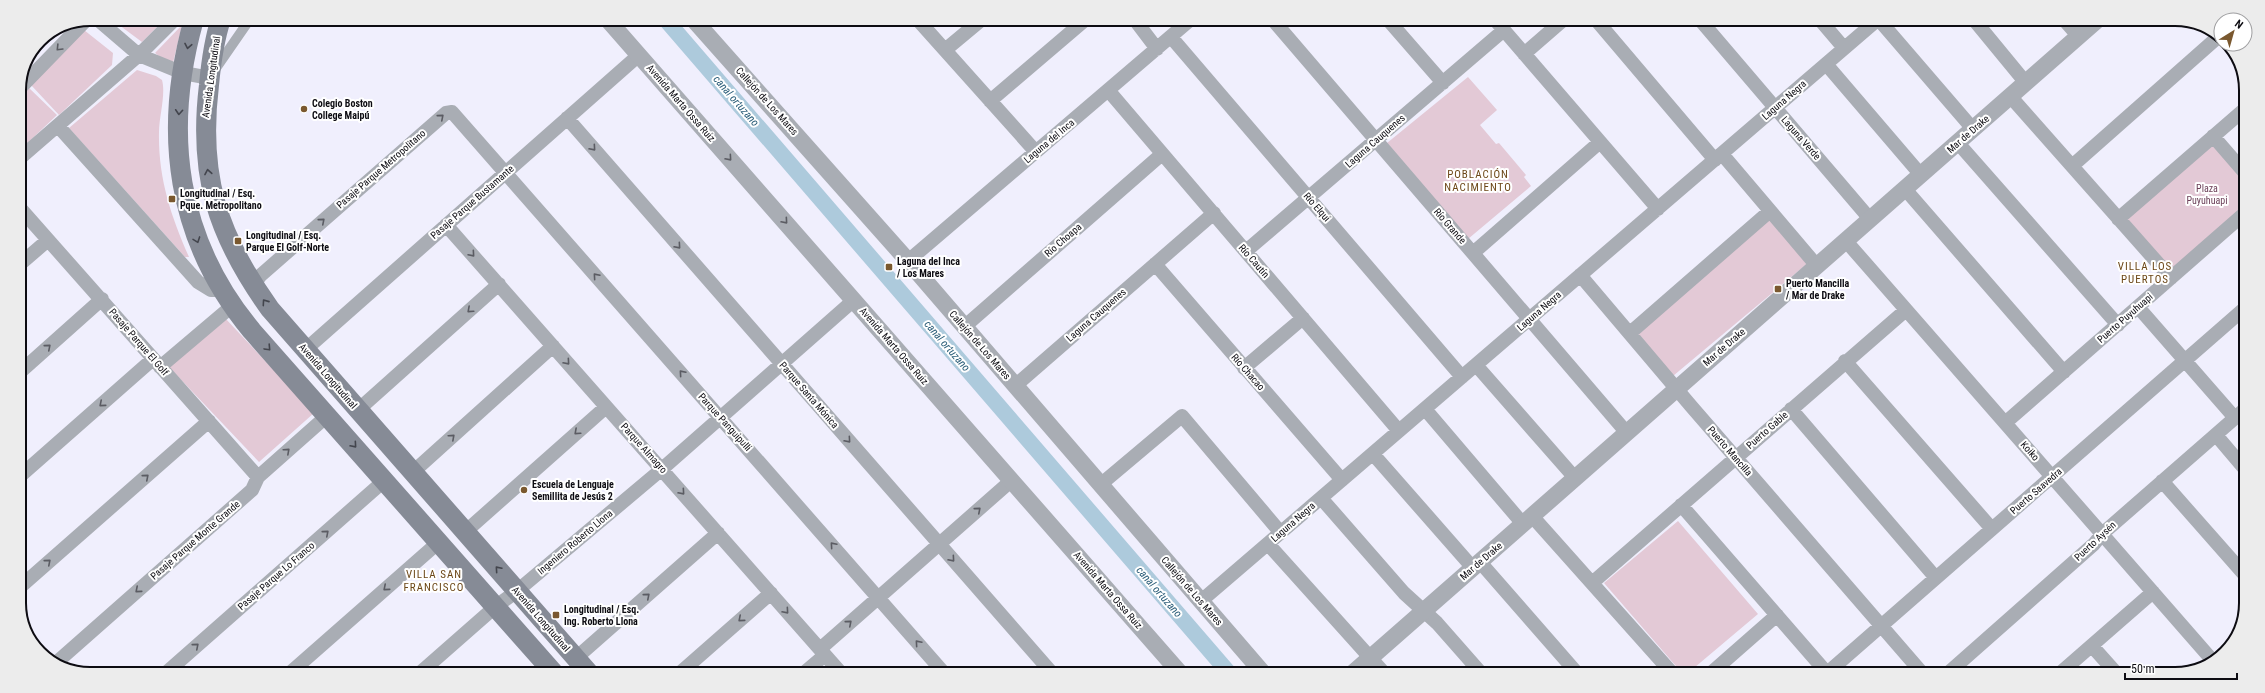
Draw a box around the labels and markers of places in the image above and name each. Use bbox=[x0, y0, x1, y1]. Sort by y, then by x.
place label: Colegio Boston College Maipú bbox=[312, 98, 373, 121]
marker: Colegio Boston College Maipú bbox=[299, 104, 309, 114]
place label: Longitudinal / Esq. Pque. Metropolitano bbox=[180, 188, 262, 211]
marker: Longitudinal / Esq. Pque. Metropolitano bbox=[167, 194, 177, 204]
place label: Longitudinal / Esq. Parque El Golf-Norte bbox=[246, 230, 329, 253]
marker: Longitudinal / Esq. Parque El Golf-Norte bbox=[233, 236, 243, 246]
place label: Laguna del Inca / Los Mares bbox=[897, 256, 960, 279]
marker: Laguna del Inca / Los Mares bbox=[884, 262, 894, 272]
place label: Puerto Mancilla / Mar de Drake bbox=[1786, 278, 1850, 301]
marker: Puerto Mancilla / Mar de Drake bbox=[1773, 284, 1783, 294]
place label: Escuela de Lenguaje Semillita de Jesús 2 bbox=[532, 479, 614, 502]
marker: Escuela de Lenguaje Semillita de Jesús 2 bbox=[519, 485, 529, 495]
place label: Longitudinal / Esq. Ing. Roberto Llona bbox=[564, 604, 639, 627]
marker: Longitudinal / Esq. Ing. Roberto Llona bbox=[551, 610, 561, 620]

